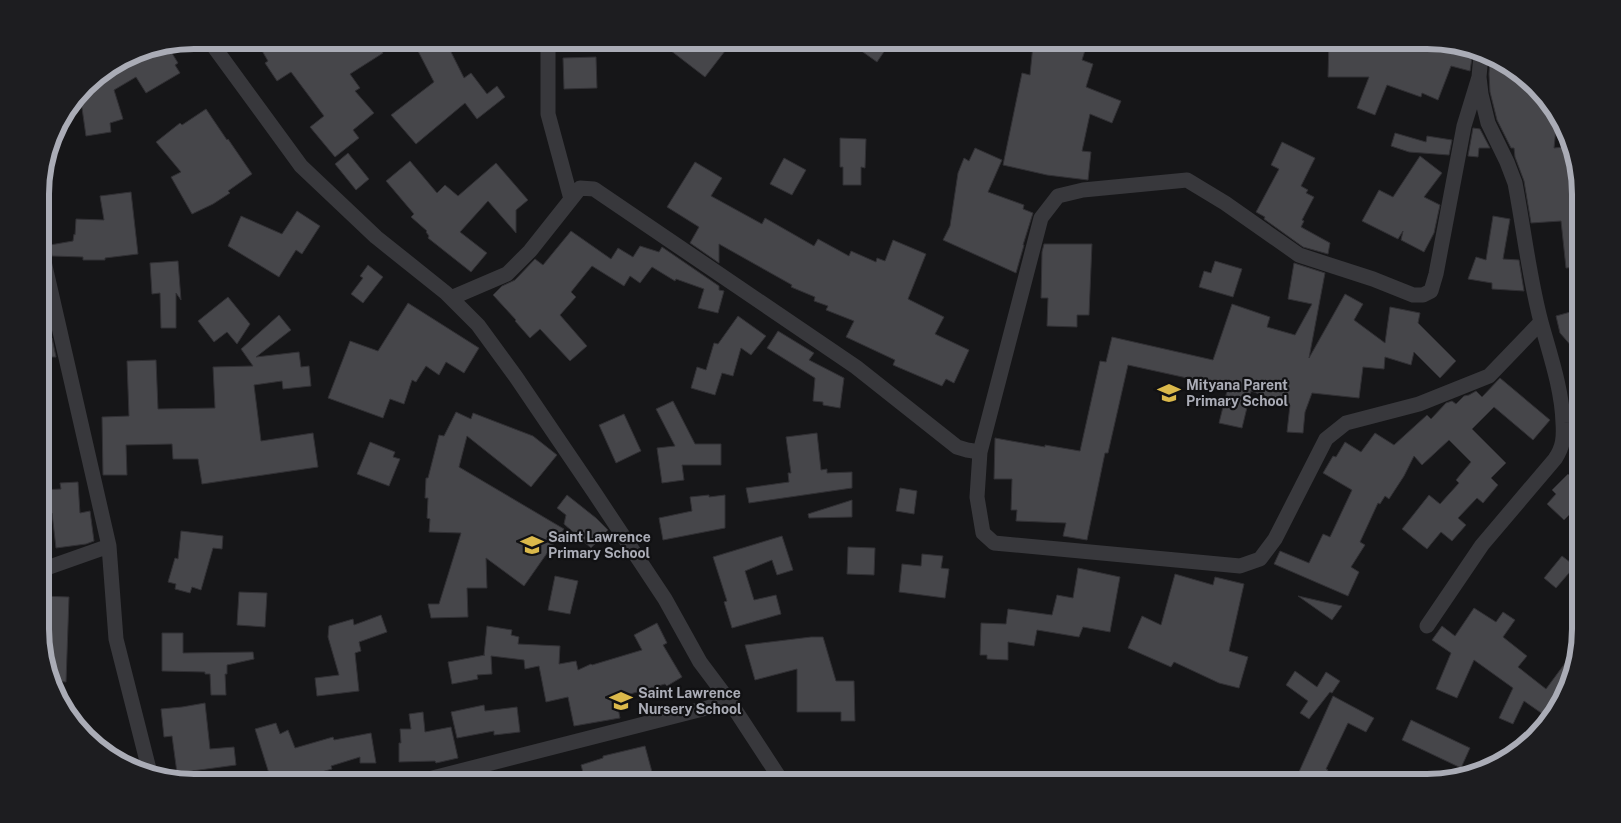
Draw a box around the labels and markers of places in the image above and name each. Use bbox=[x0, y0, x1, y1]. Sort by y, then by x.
place label: Mityana Parent Primary School bbox=[1186, 377, 1289, 409]
school or university icon: Mityana Parent Primary School bbox=[1156, 380, 1182, 406]
place label: Saint Lawrence Primary School bbox=[548, 529, 651, 561]
school or university icon: Saint Lawrence Primary School bbox=[519, 532, 545, 558]
place label: Saint Lawrence Nursery School bbox=[638, 685, 742, 717]
school or university icon: Saint Lawrence Nursery School bbox=[608, 688, 634, 714]

